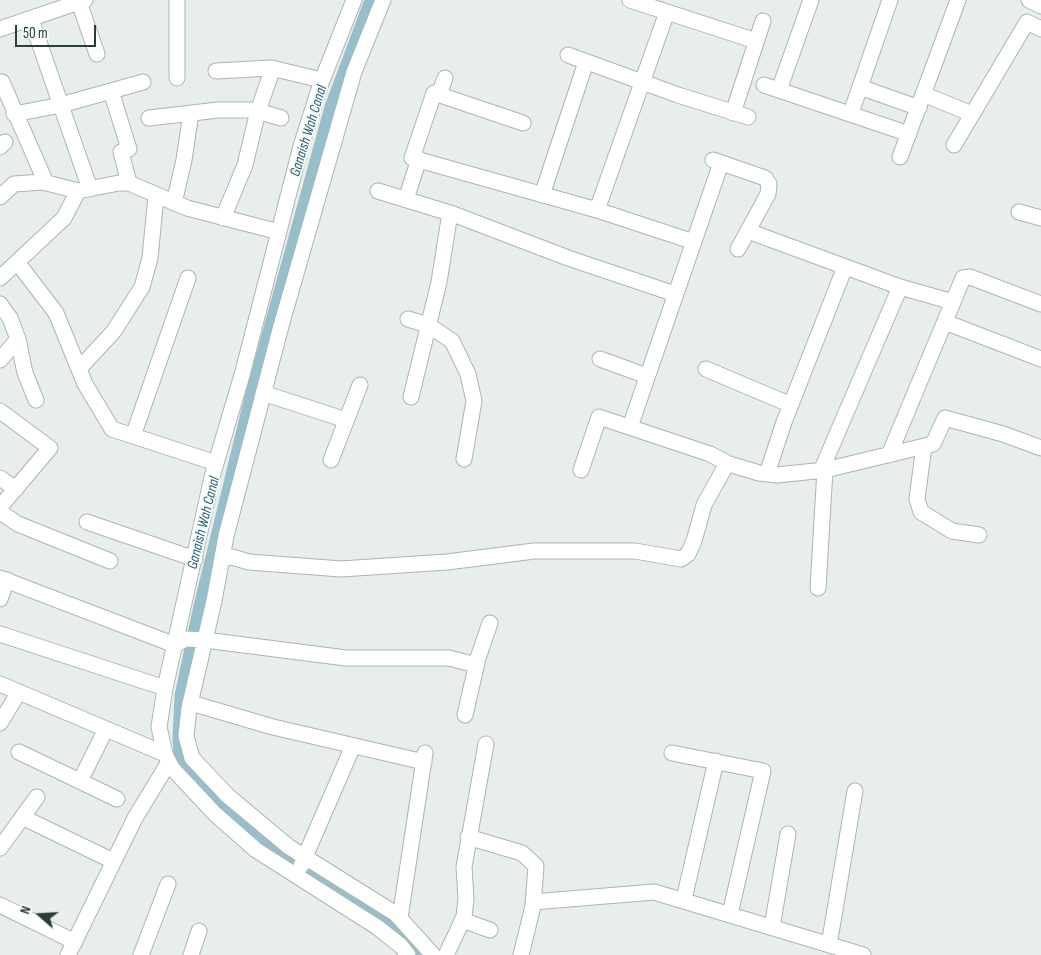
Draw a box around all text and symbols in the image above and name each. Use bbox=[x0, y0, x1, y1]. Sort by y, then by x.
scale bar bbox=[18, 15, 99, 47]
text: 50 m bbox=[23, 24, 48, 43]
water label: Ganaish Wah Canal bbox=[287, 83, 331, 179]
water label: Ganaish Wah Canal bbox=[184, 475, 224, 571]
north arrow bbox=[15, 890, 65, 940]
text: N bbox=[16, 904, 35, 916]

